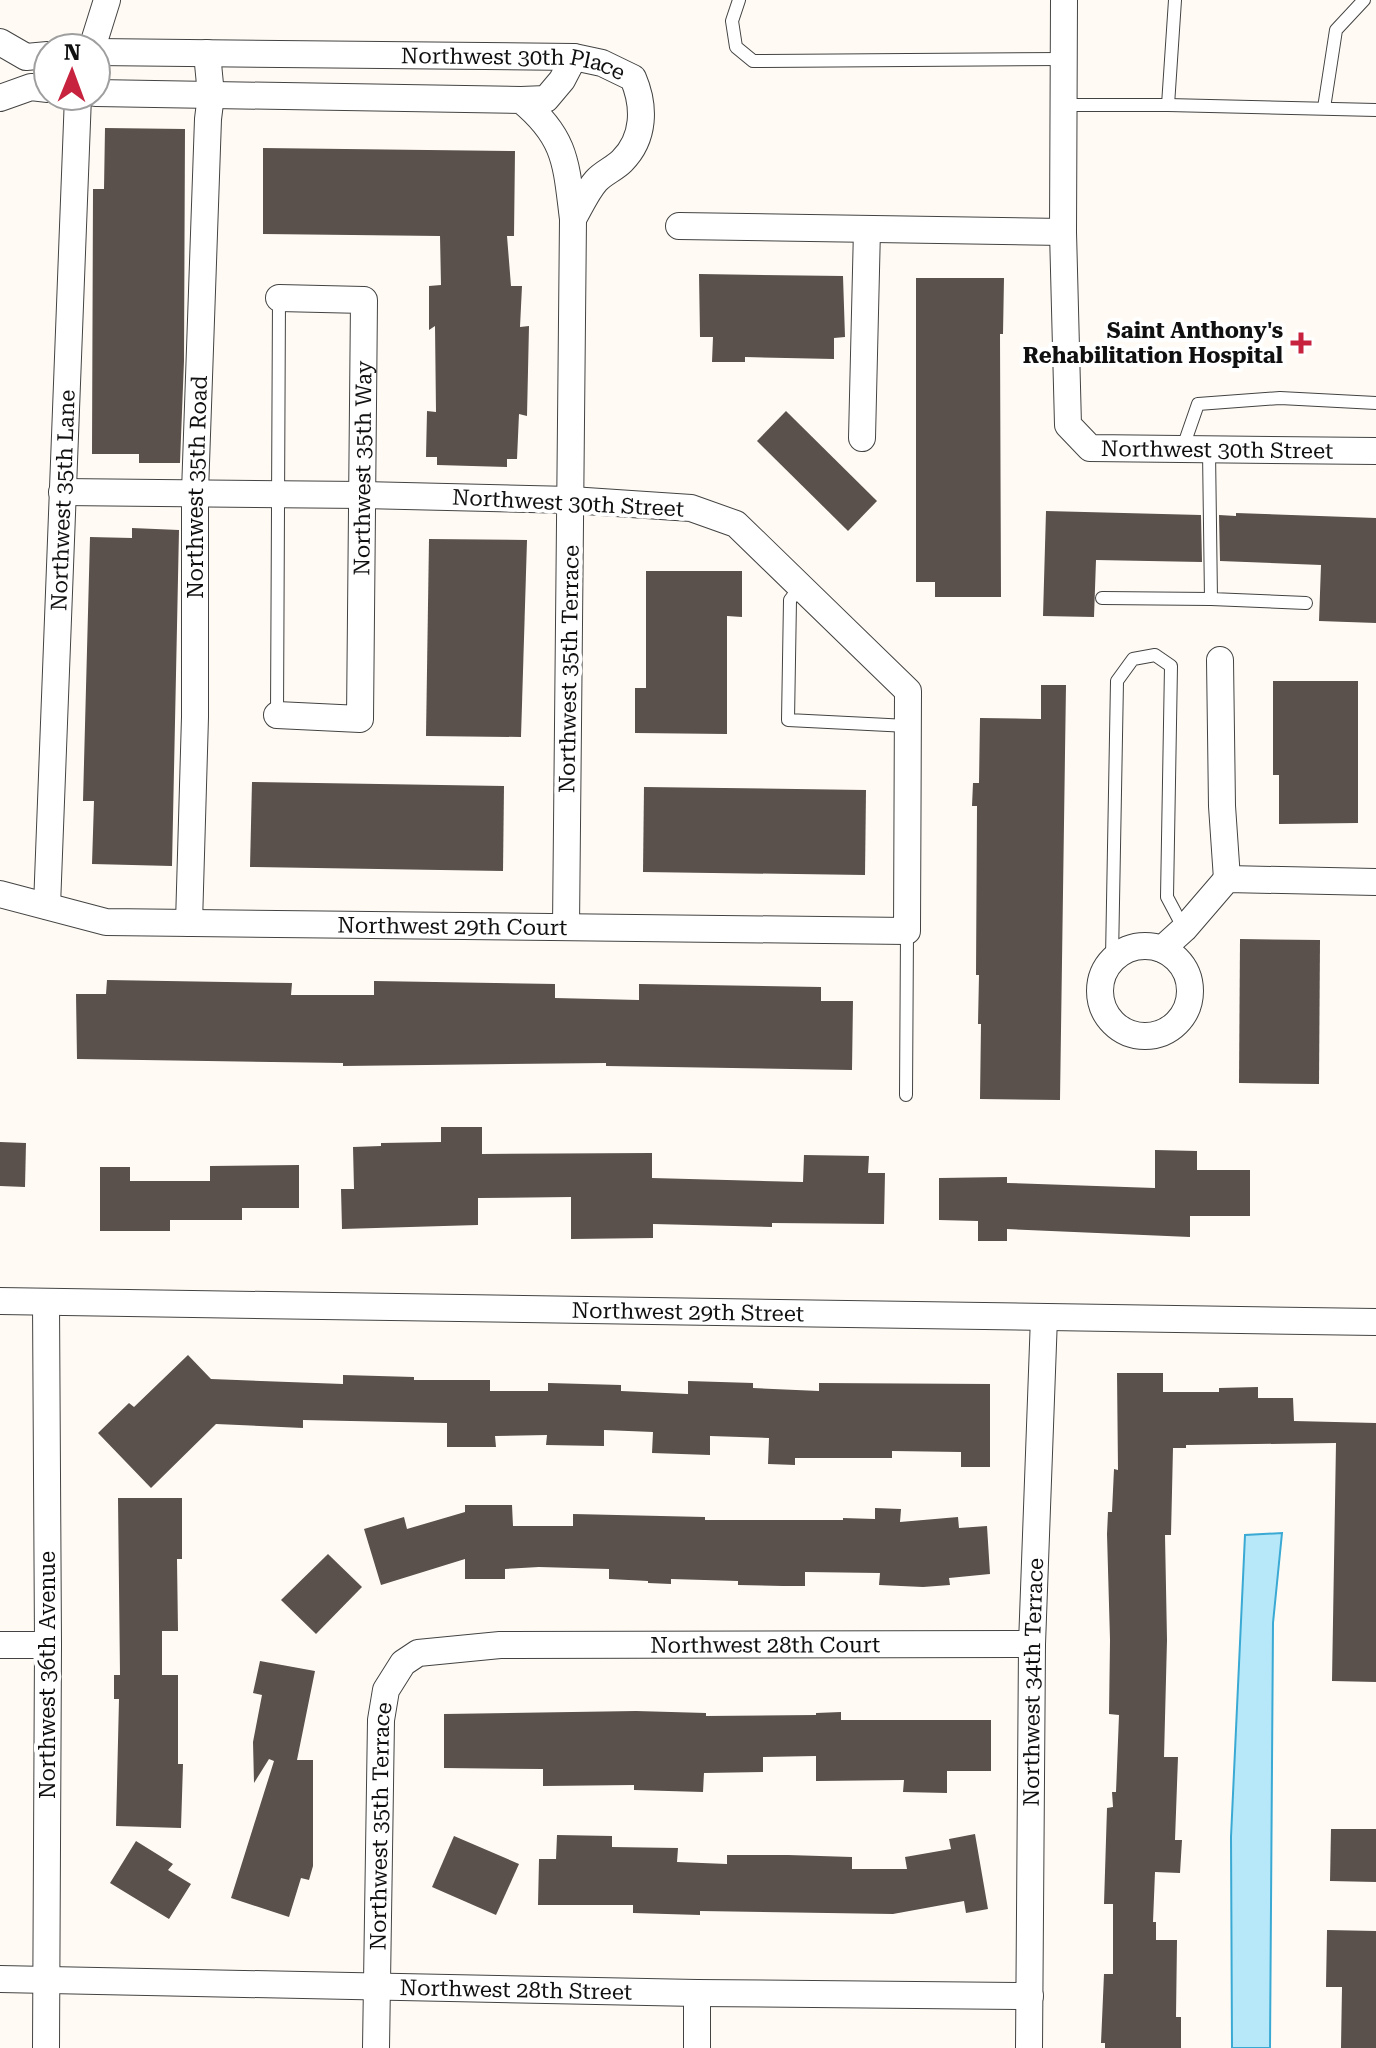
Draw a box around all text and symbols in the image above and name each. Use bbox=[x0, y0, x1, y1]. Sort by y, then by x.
north arrow bbox=[32, 32, 112, 112]
text: N bbox=[64, 40, 81, 65]
street label: Northwest 30th Place bbox=[401, 43, 629, 85]
place label: Saint Anthony's Rehabilitation Hospital bbox=[1023, 318, 1283, 368]
marker: Saint Anthony's Rehabilitation Hospital bbox=[1290, 332, 1312, 354]
street label: Northwest 35th Way bbox=[349, 360, 376, 576]
street label: Northwest 35th Road bbox=[182, 375, 212, 599]
street label: Northwest 35th Lane bbox=[46, 389, 79, 611]
street label: Northwest 30th Street bbox=[1101, 436, 1333, 463]
street label: Northwest 30th Street bbox=[451, 484, 685, 522]
street label: Northwest 35th Terrace bbox=[554, 545, 584, 793]
street label: Northwest 29th Court bbox=[337, 912, 567, 940]
street label: Northwest 29th Street bbox=[572, 1297, 804, 1326]
street label: Northwest 36th Avenue bbox=[35, 1551, 60, 1799]
street label: Northwest 34th Terrace bbox=[1018, 1557, 1048, 1806]
street label: Northwest 28th Court bbox=[650, 1632, 880, 1657]
street label: Northwest 35th Terrace bbox=[365, 1700, 396, 1951]
street label: Northwest 28th Street bbox=[399, 1975, 632, 2004]

